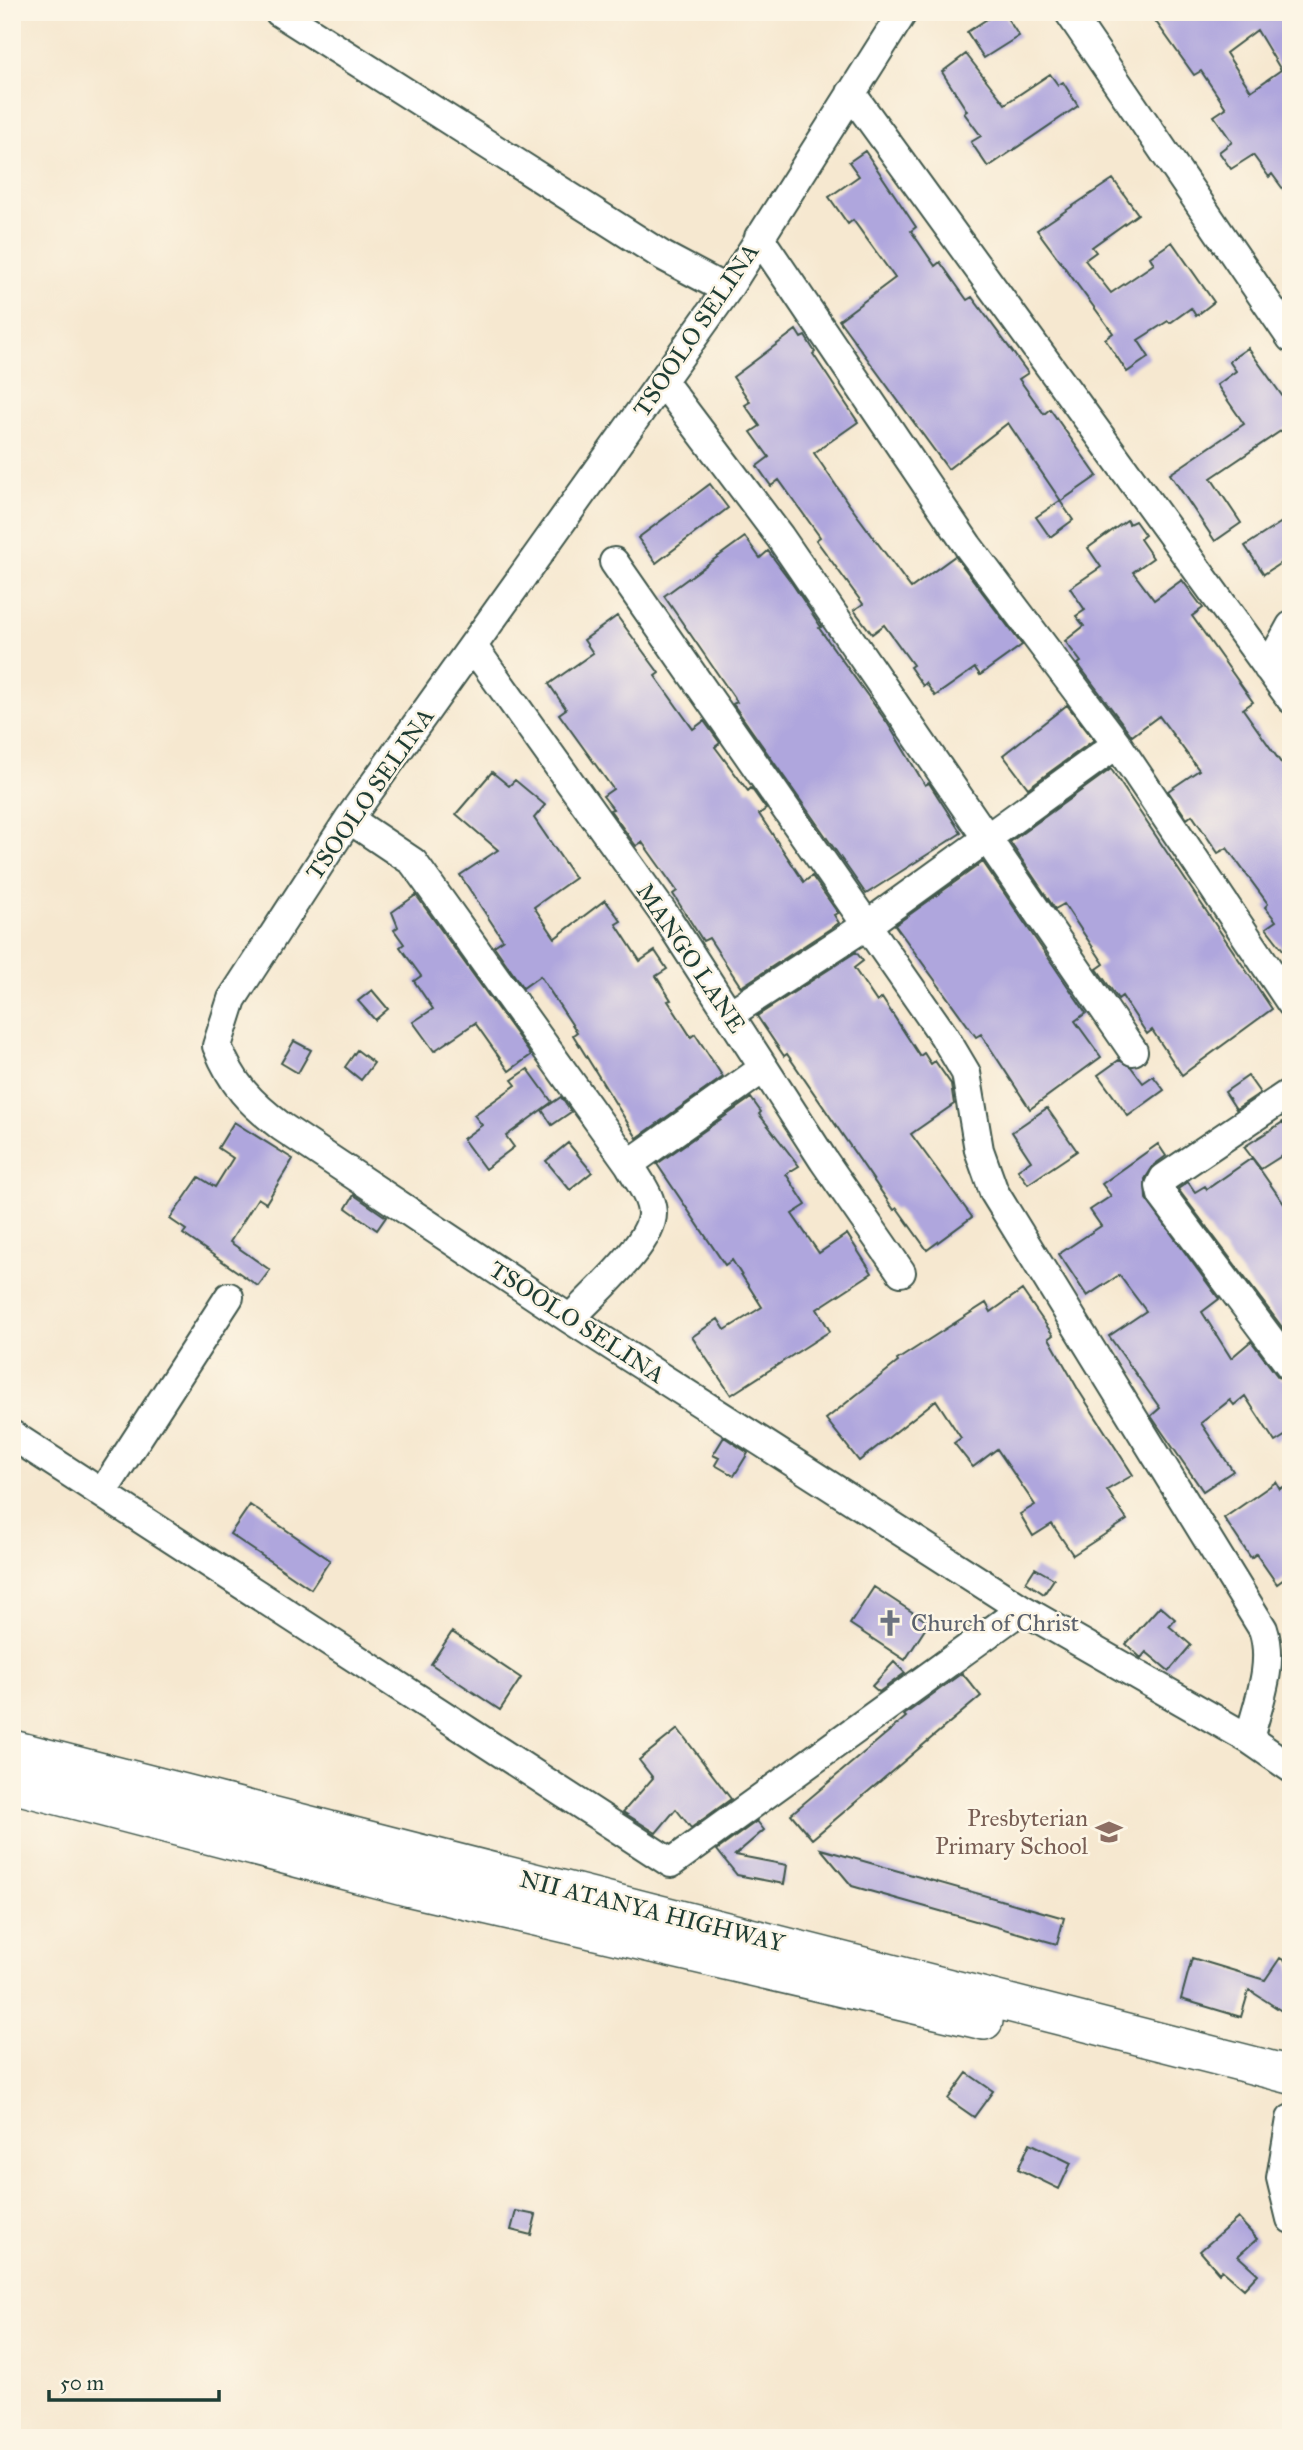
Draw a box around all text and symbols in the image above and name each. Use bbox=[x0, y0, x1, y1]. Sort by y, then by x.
street label: TSOOLO SELINA bbox=[627, 237, 765, 423]
street label: TSOOLO SELINA bbox=[299, 702, 441, 886]
street label: MANGO LANE bbox=[630, 877, 752, 1039]
street label: TSOOLO SELINA bbox=[484, 1254, 670, 1390]
church icon: Church of Christ bbox=[875, 1608, 905, 1638]
place label: Church of Christ bbox=[911, 1608, 1079, 1638]
place label: Presbyterian Primary School bbox=[935, 1803, 1089, 1861]
school or university icon: Presbyterian Primary School bbox=[1094, 1817, 1124, 1847]
street label: NII ATANYA HIGHWAY bbox=[516, 1864, 788, 1959]
scale bar bbox=[49, 2359, 219, 2403]
text: 50 m bbox=[60, 2370, 105, 2396]

